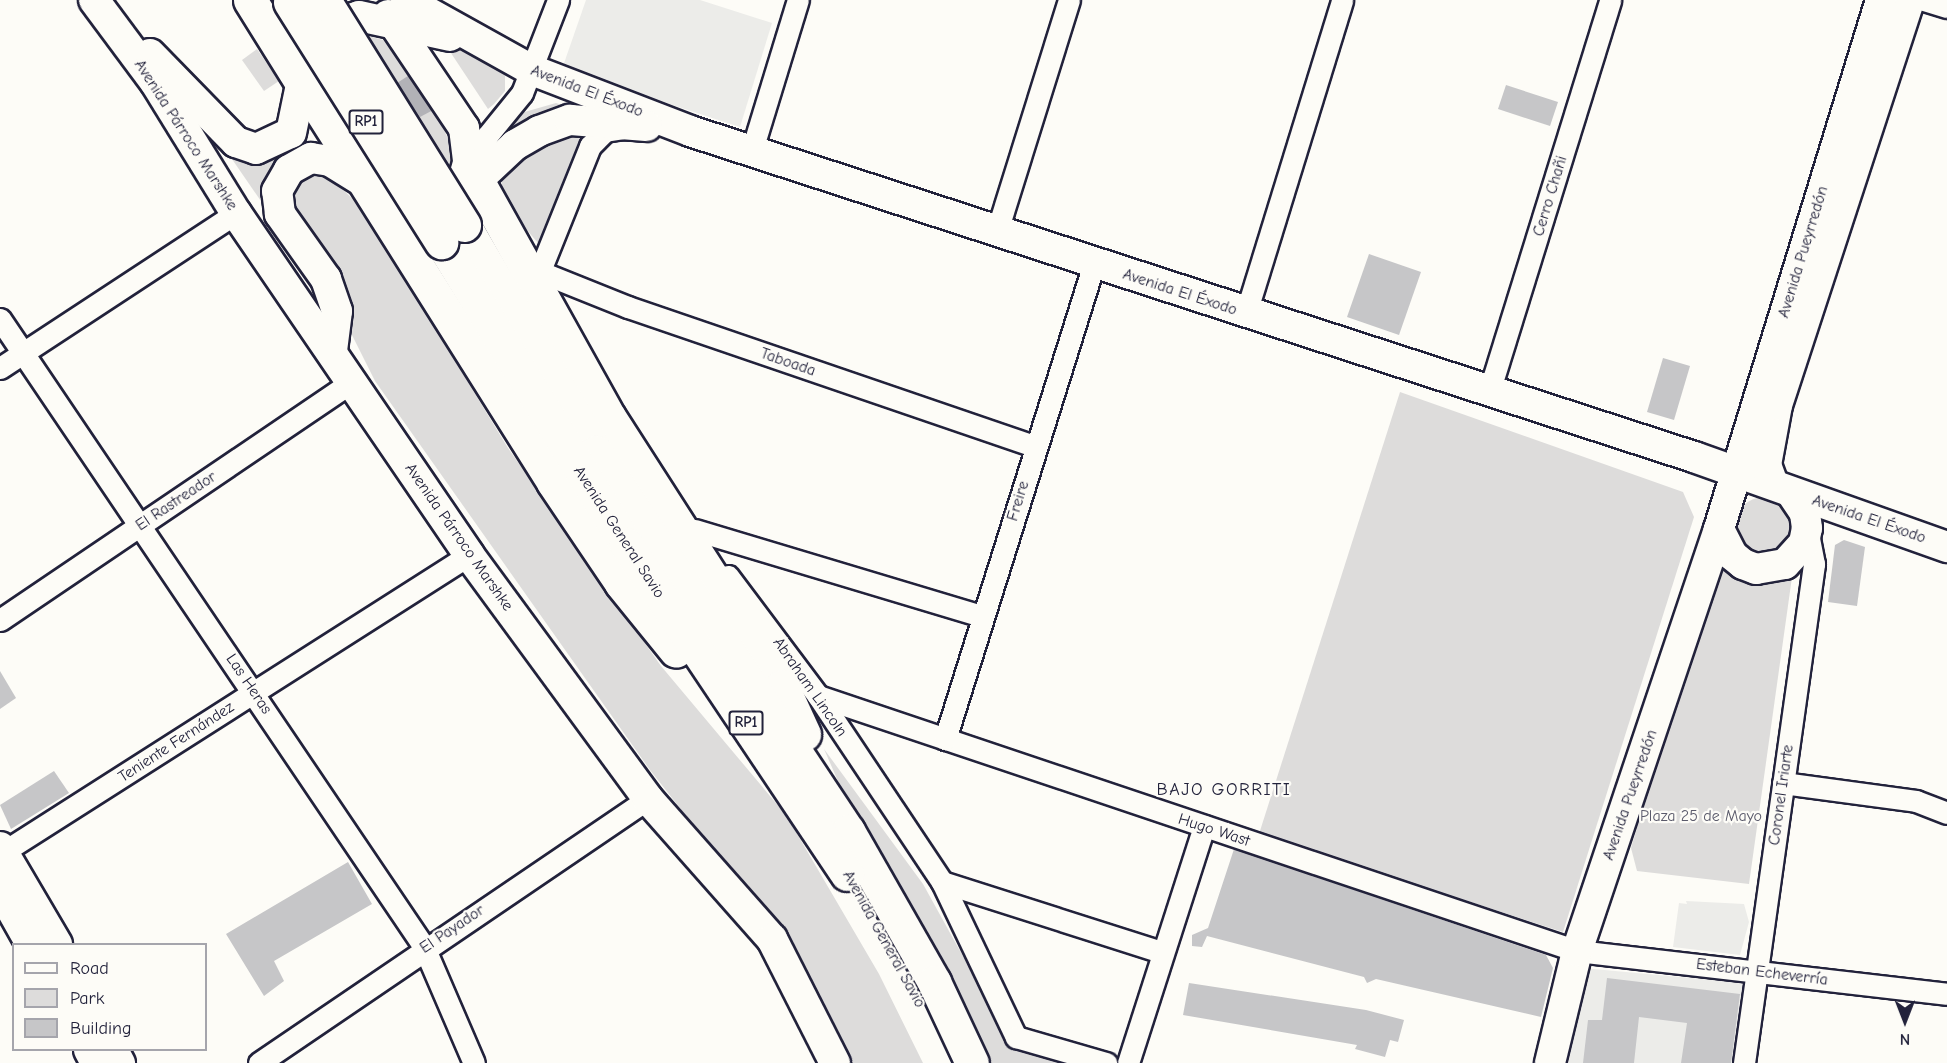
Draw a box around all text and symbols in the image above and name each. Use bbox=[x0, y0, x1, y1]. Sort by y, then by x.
street label: Avenida Párroco Marshke bbox=[130, 56, 242, 214]
street label: Avenida El Éxodo bbox=[528, 61, 646, 121]
road number: RP1 bbox=[348, 110, 384, 134]
street label: Cerro Chañi bbox=[1529, 153, 1571, 239]
street label: Avenida Pueyrredón bbox=[1774, 184, 1832, 320]
street label: Avenida El Éxodo bbox=[1120, 264, 1240, 320]
street label: Taboada bbox=[758, 344, 818, 380]
street label: Avenida Párroco Marshke bbox=[401, 459, 517, 615]
street label: Avenida General Savio bbox=[569, 462, 669, 602]
street label: El Rastreador bbox=[132, 467, 220, 535]
street label: Freire bbox=[1003, 479, 1033, 523]
street label: Avenida El Éxodo bbox=[1810, 491, 1928, 547]
street label: Abraham Lincoln bbox=[769, 634, 851, 740]
street label: Las Heras bbox=[222, 650, 276, 718]
street label: Teniente Fernández bbox=[115, 697, 237, 787]
road number: RP1 bbox=[728, 711, 764, 735]
street label: Avenida Pueyrredón bbox=[1599, 727, 1661, 863]
street label: Coronel Iriarte bbox=[1764, 743, 1798, 847]
district label: BAJO GORRITI bbox=[1157, 779, 1291, 801]
park label: Plaza 25 de Mayo bbox=[1640, 806, 1762, 826]
street label: Hugo Wast bbox=[1176, 809, 1252, 851]
street label: Avenida General Savio bbox=[838, 867, 930, 1011]
street label: El Payador bbox=[416, 900, 488, 958]
legend bbox=[12, 943, 207, 1051]
street label: Esteban Echeverría bbox=[1695, 954, 1829, 990]
text: Road bbox=[70, 958, 109, 979]
text: Park bbox=[70, 988, 104, 1009]
north arrow bbox=[1875, 991, 1935, 1051]
text: Building bbox=[70, 1018, 132, 1039]
text: N bbox=[1900, 1030, 1910, 1048]

